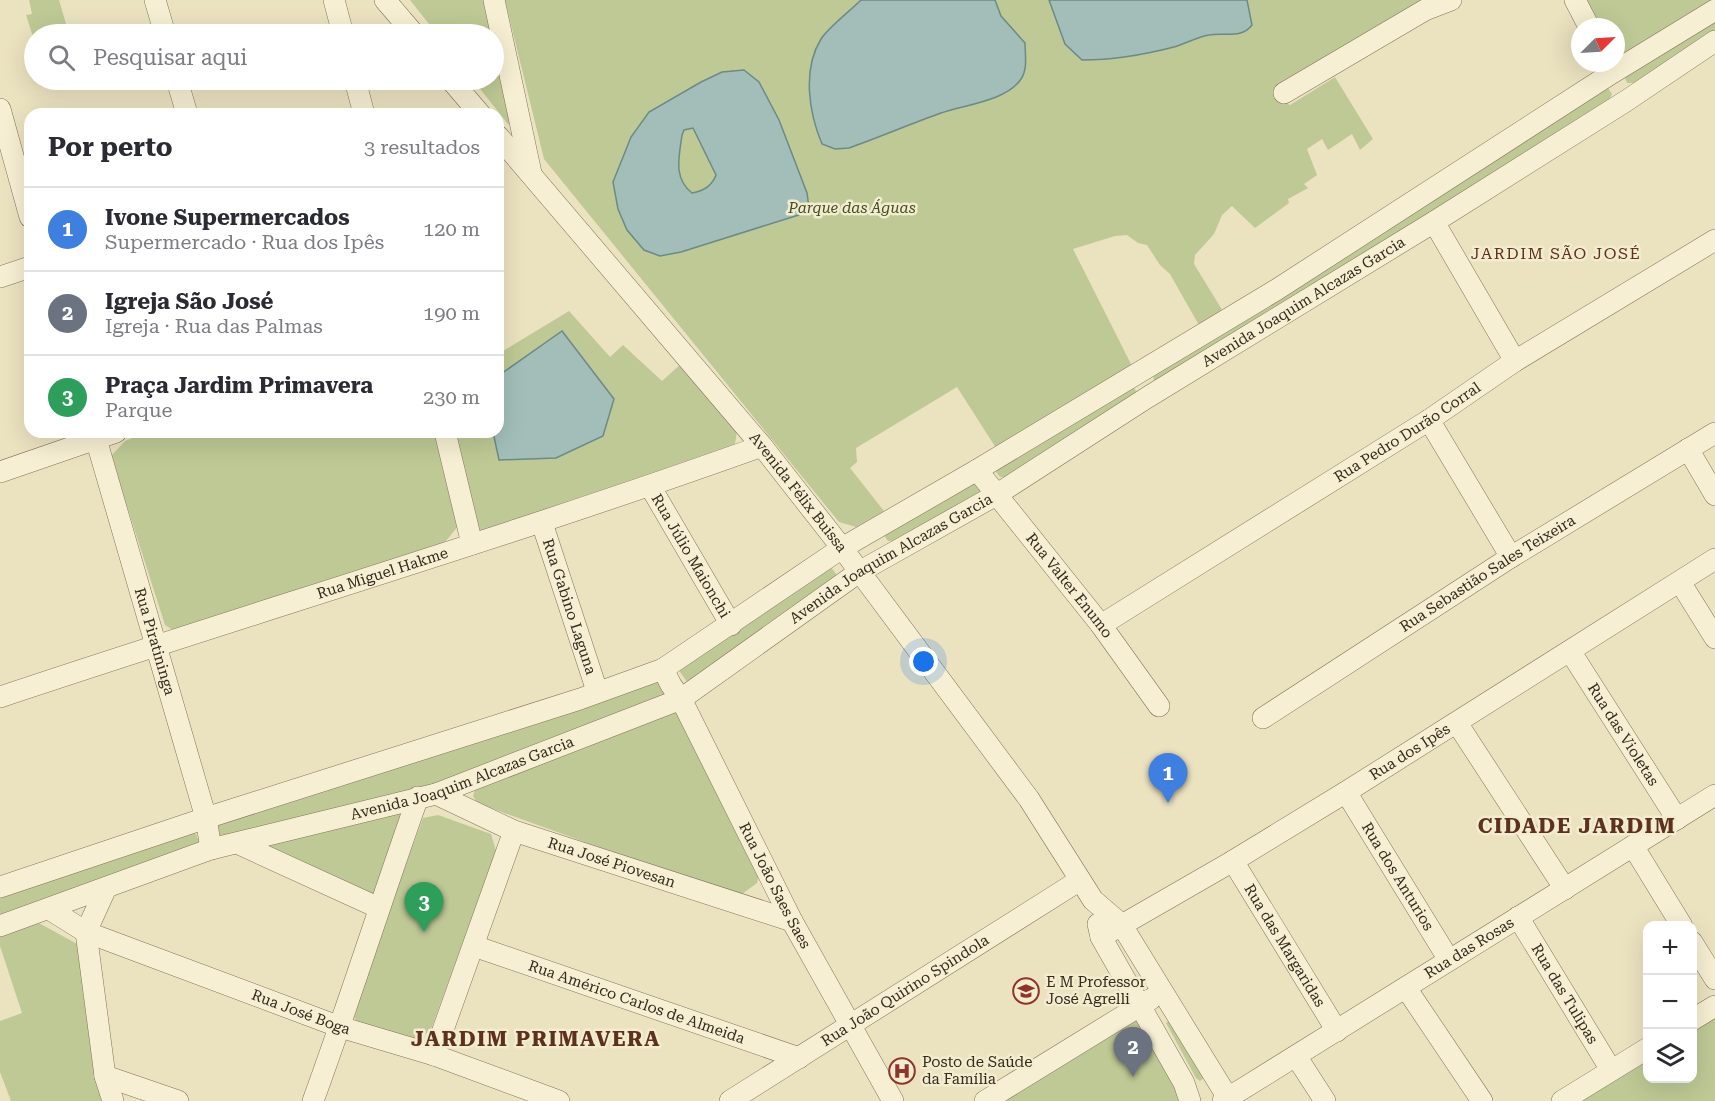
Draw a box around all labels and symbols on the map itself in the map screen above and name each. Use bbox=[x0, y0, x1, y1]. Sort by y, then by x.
north arrow bbox=[1571, 18, 1625, 72]
park label: Parque das Águas bbox=[787, 199, 916, 217]
street label: Avenida Joaquim Alcazas Garcia bbox=[1199, 233, 1408, 371]
district label: JARDIM SÃO JOSÉ bbox=[1471, 244, 1641, 263]
street label: Rua Pedro Durão Corral bbox=[1331, 378, 1484, 486]
street label: Avenida Félix Buissa bbox=[745, 429, 851, 556]
street label: Avenida Joaquim Alcazas Garcia bbox=[786, 490, 996, 628]
street label: Rua Júlio Maionchi bbox=[648, 491, 734, 621]
street label: Rua Sebastião Sales Teixeira bbox=[1396, 511, 1579, 636]
street label: Rua Valter Enumo bbox=[1022, 530, 1116, 642]
street label: Rua Gabino Laguna bbox=[539, 536, 600, 677]
street label: Rua Miguel Hakme bbox=[315, 544, 450, 603]
street label: Rua Piratininga bbox=[131, 586, 179, 697]
your location bbox=[909, 647, 938, 676]
street label: Rua das Violetas bbox=[1584, 680, 1663, 789]
street label: Rua dos Ipês bbox=[1366, 720, 1453, 784]
street label: Avenida Joaquim Alcazas Garcia bbox=[349, 732, 576, 824]
pin: 1 bbox=[1148, 754, 1188, 803]
district label: CIDADE JARDIM bbox=[1478, 814, 1676, 838]
street label: Rua dos Anturios bbox=[1358, 819, 1438, 934]
street label: Rua João Saes Saes bbox=[735, 820, 815, 952]
street label: Rua José Piovesan bbox=[546, 834, 678, 892]
street label: Rua das Margaridas bbox=[1240, 881, 1329, 1010]
pin: 3 bbox=[404, 882, 444, 932]
street label: Rua das Rosas bbox=[1421, 913, 1517, 982]
street label: Rua João Quirino Spindola bbox=[818, 931, 992, 1050]
street label: Rua das Tulipas bbox=[1527, 941, 1602, 1047]
street label: Rua Américo Carlos de Almeida bbox=[526, 956, 747, 1048]
place label: E M Professor José Agrelli bbox=[1046, 973, 1146, 1008]
school or university icon: E M Professor José Agrelli bbox=[1011, 976, 1041, 1006]
street label: Rua José Boga bbox=[249, 986, 352, 1039]
district label: JARDIM PRIMAVERA bbox=[411, 1027, 661, 1051]
pin: 2 bbox=[1114, 1028, 1152, 1077]
place label: Posto de Saúde da Família bbox=[922, 1053, 1032, 1088]
hospital icon: Posto de Saúde da Família bbox=[887, 1056, 917, 1086]

